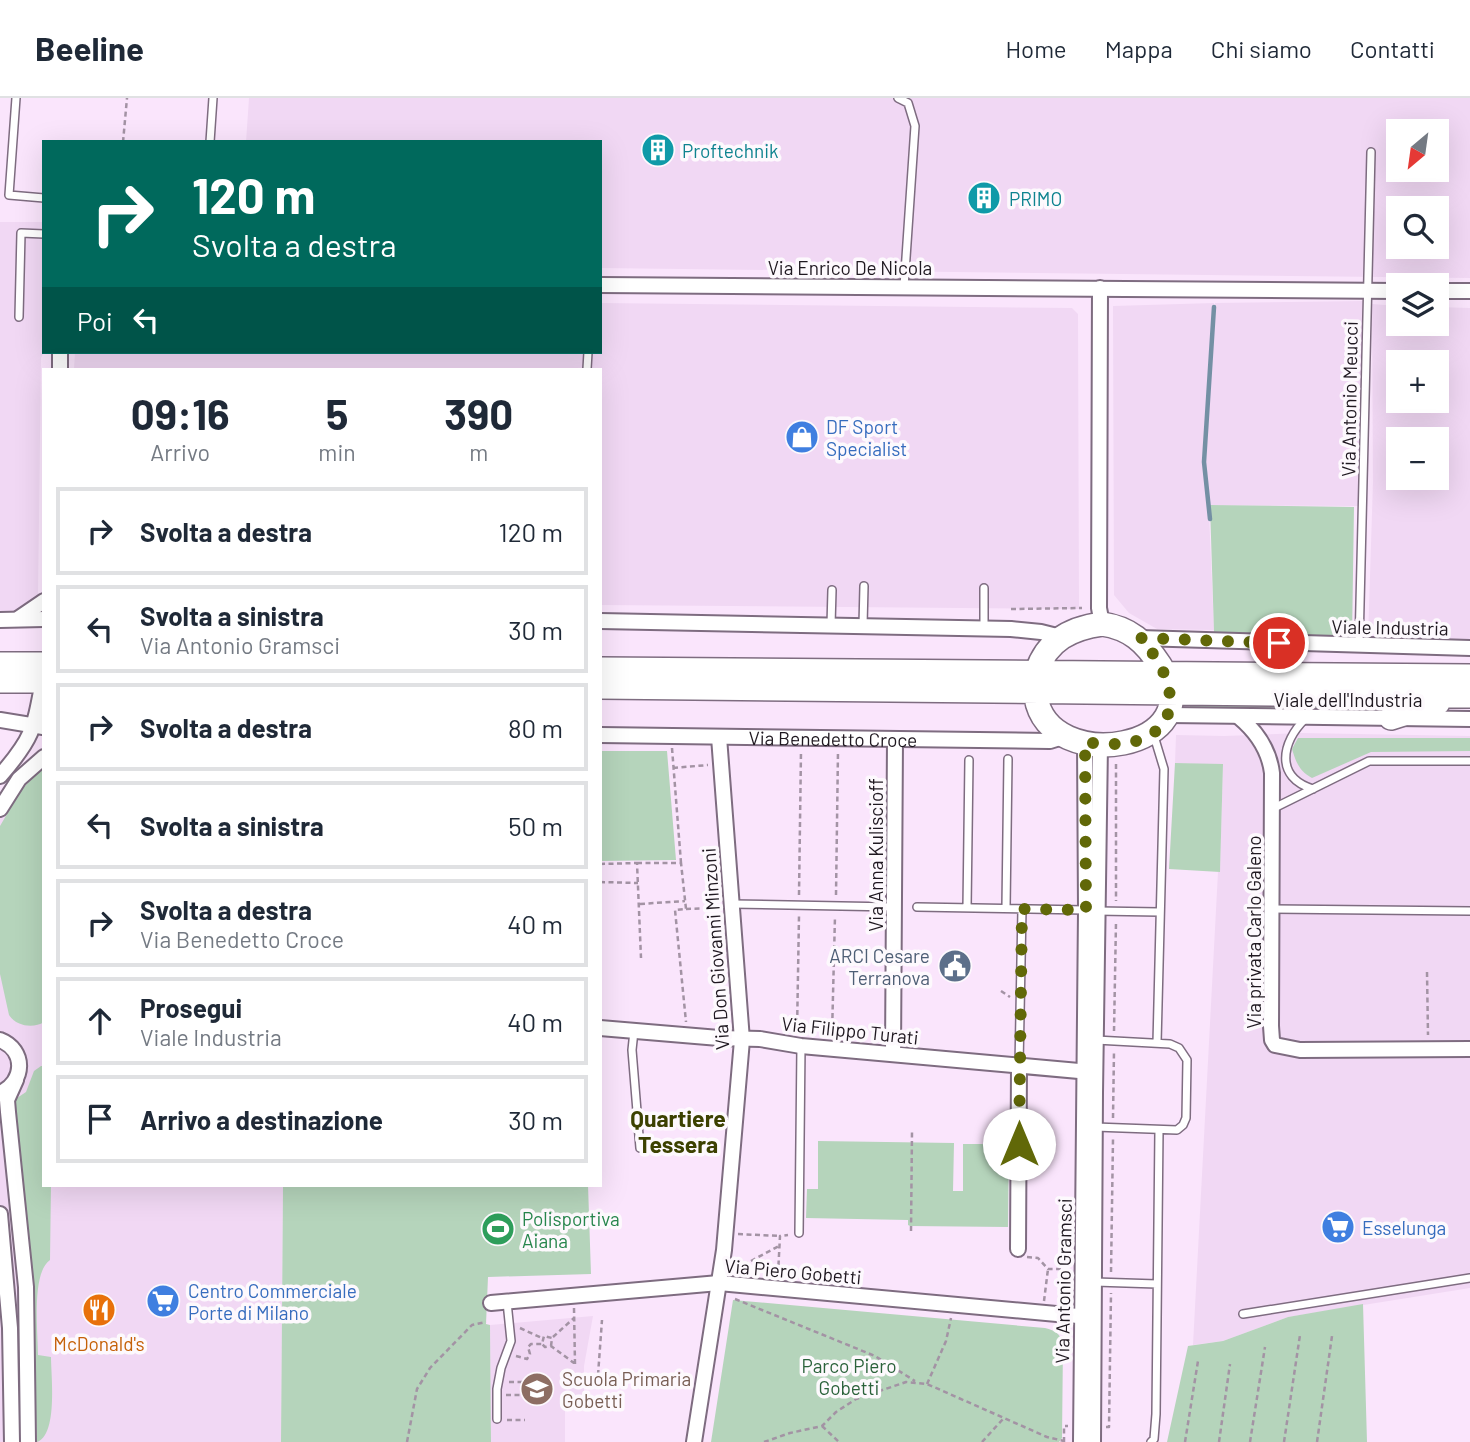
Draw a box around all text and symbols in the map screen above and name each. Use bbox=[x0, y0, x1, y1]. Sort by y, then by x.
text: Beeline bbox=[35, 28, 144, 68]
text: Home bbox=[1005, 34, 1067, 63]
text: Mappa bbox=[1105, 34, 1173, 63]
text: Chi siamo bbox=[1211, 34, 1312, 63]
text: Contatti bbox=[1350, 34, 1435, 63]
north arrow bbox=[1386, 119, 1449, 182]
map controls bbox=[1386, 119, 1449, 490]
building icon: Proftechnik bbox=[639, 131, 677, 169]
place label: Proftechnik bbox=[682, 139, 779, 162]
text: 120 m bbox=[192, 165, 315, 224]
icon: right bbox=[77, 168, 168, 259]
building icon: PRIMO bbox=[965, 179, 1003, 217]
place label: PRIMO bbox=[1009, 187, 1062, 210]
button: search bbox=[1386, 196, 1449, 259]
text: Svolta a destra bbox=[192, 225, 396, 263]
street label: Via Enrico De Nicola bbox=[768, 256, 932, 279]
button: layers bbox=[1386, 273, 1449, 336]
icon: left bbox=[127, 301, 165, 339]
text: Poi bbox=[77, 305, 113, 336]
street label: Via Antonio Meucci bbox=[1336, 321, 1362, 477]
button: + bbox=[1386, 350, 1449, 413]
text: 09:16 bbox=[131, 388, 230, 438]
text: 5 bbox=[326, 388, 348, 438]
text: 390 bbox=[444, 388, 513, 438]
place label: DF Sport Specialist bbox=[826, 415, 907, 460]
shop icon: DF Sport Specialist bbox=[783, 418, 821, 456]
button: − bbox=[1386, 427, 1449, 490]
text: Arrivo bbox=[150, 438, 210, 466]
text: min bbox=[318, 438, 356, 466]
text: m bbox=[469, 438, 488, 466]
icon: right bbox=[81, 512, 119, 550]
text: Svolta a destra bbox=[140, 516, 312, 547]
text: 120 m bbox=[499, 516, 563, 547]
text: Svolta a sinistra bbox=[140, 600, 324, 631]
icon: left bbox=[81, 610, 119, 648]
pin bbox=[1249, 613, 1309, 673]
text: 30 m bbox=[508, 614, 563, 645]
street label: Viale Industria bbox=[1331, 614, 1449, 640]
icon: arrive bbox=[1260, 624, 1298, 662]
text: Via Antonio Gramsci bbox=[140, 631, 340, 659]
street label: Viale dell'Industria bbox=[1274, 688, 1422, 711]
icon: right bbox=[81, 708, 119, 746]
text: Svolta a destra bbox=[140, 712, 312, 743]
text: 80 m bbox=[508, 712, 563, 743]
street label: Via Benedetto Croce bbox=[748, 725, 917, 751]
street label: Via Anna Kuliscioff bbox=[864, 778, 887, 932]
icon: left bbox=[81, 806, 119, 844]
text: Svolta a sinistra bbox=[140, 810, 324, 841]
text: 50 m bbox=[508, 810, 563, 841]
street label: Via privata Carlo Galeno bbox=[1242, 835, 1265, 1029]
street label: Via Don Giovanni Minzoni bbox=[696, 847, 734, 1051]
text: Svolta a destra bbox=[140, 894, 312, 925]
icon: right bbox=[81, 904, 119, 942]
text: 40 m bbox=[507, 908, 563, 939]
text: Via Benedetto Croce bbox=[140, 925, 344, 953]
place label: ARCI Cesare Terranova bbox=[829, 944, 930, 989]
public building icon: ARCI Cesare Terranova bbox=[936, 947, 974, 985]
text: Prosegui bbox=[140, 992, 242, 1023]
icon: ahead bbox=[81, 1002, 119, 1040]
text: 40 m bbox=[507, 1006, 563, 1037]
street label: Via Filippo Turati bbox=[780, 1011, 920, 1049]
text: Viale Industria bbox=[140, 1023, 282, 1051]
icon: arrive bbox=[81, 1100, 119, 1138]
text: Arrivo a destinazione bbox=[140, 1104, 383, 1135]
text: 30 m bbox=[508, 1104, 563, 1135]
district label: Quartiere Tessera bbox=[630, 1104, 726, 1158]
position arrow bbox=[982, 1107, 1056, 1181]
street label: Via Antonio Gramsci bbox=[1050, 1198, 1076, 1364]
place label: Polisportiva Aiana bbox=[522, 1207, 620, 1252]
supermarket icon: Esselunga bbox=[1319, 1208, 1357, 1246]
sports icon: Polisportiva Aiana bbox=[479, 1210, 517, 1248]
place label: Esselunga bbox=[1362, 1216, 1446, 1239]
street label: Via Piero Gobetti bbox=[723, 1254, 863, 1288]
place label: Centro Commerciale Porte di Milano bbox=[188, 1279, 357, 1324]
supermarket icon: Centro Commerciale Porte di Milano bbox=[144, 1282, 182, 1320]
restaurant icon: McDonald's bbox=[80, 1291, 118, 1329]
place label: McDonald's bbox=[53, 1332, 145, 1355]
park label: Parco Piero Gobetti bbox=[801, 1354, 897, 1399]
place label: Scuola Primaria Gobetti bbox=[562, 1367, 691, 1412]
school or university icon: Scuola Primaria Gobetti bbox=[518, 1370, 556, 1408]

